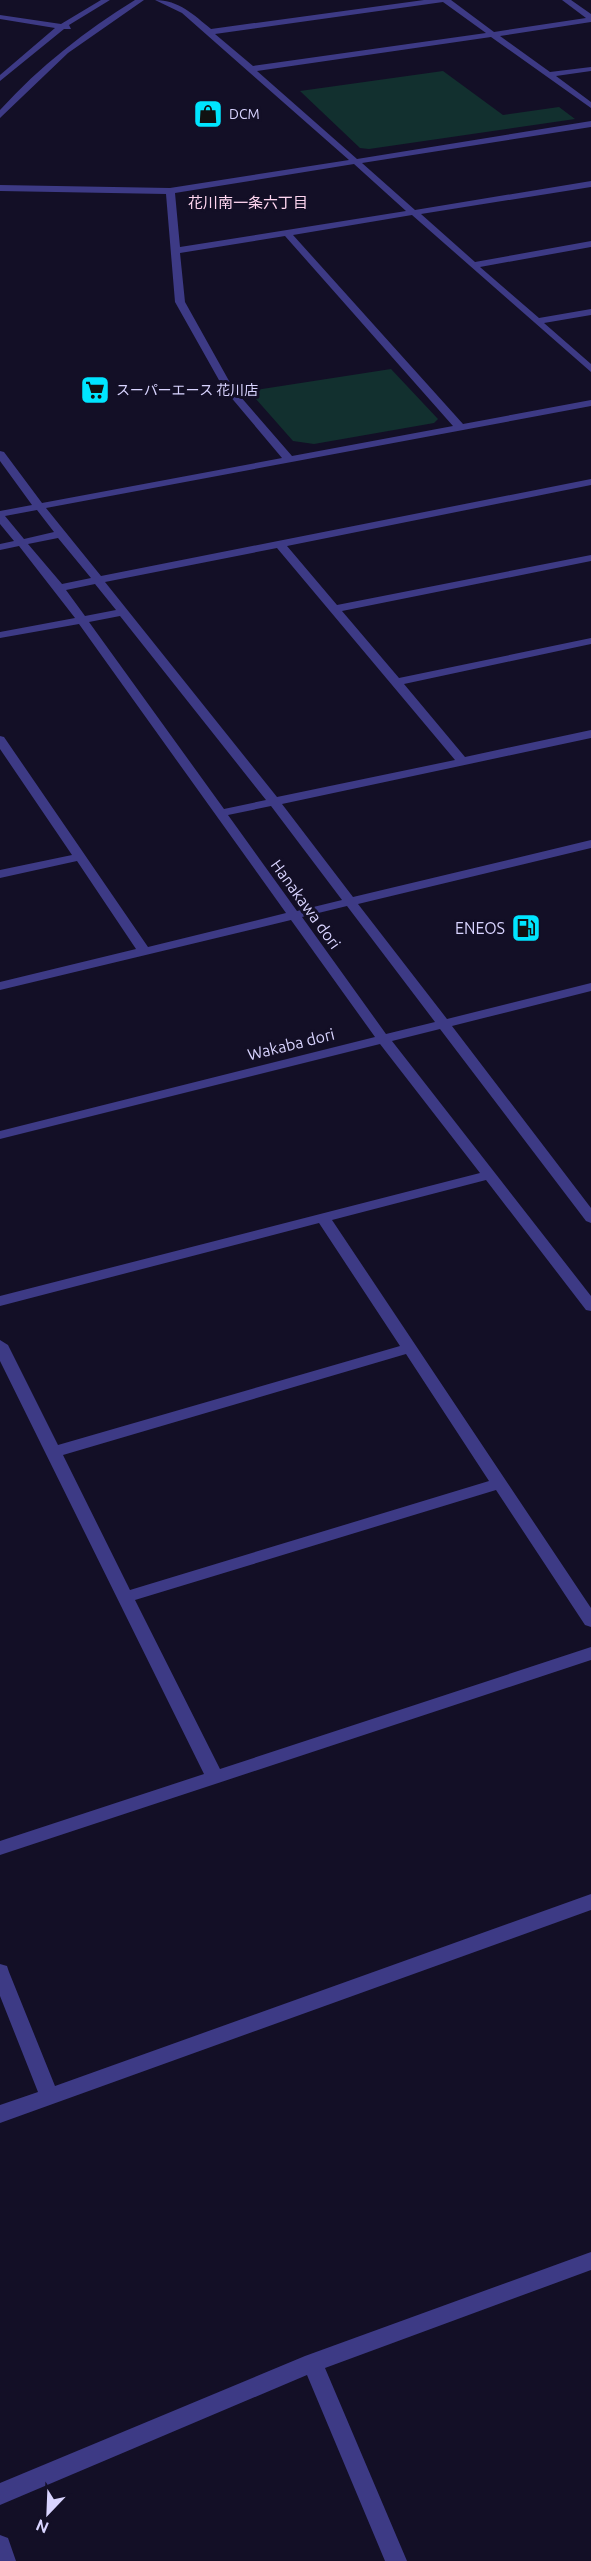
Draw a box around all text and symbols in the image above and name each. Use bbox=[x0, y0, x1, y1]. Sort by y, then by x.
shop icon: DCM bbox=[192, 98, 224, 130]
place label: DCM bbox=[229, 106, 260, 122]
district label: 花川南一条六丁目 bbox=[188, 194, 308, 211]
supermarket icon: スーパーエース 花川店 bbox=[79, 374, 111, 406]
place label: スーパーエース 花川店 bbox=[116, 382, 258, 398]
street label: Hanakawa dori bbox=[268, 856, 344, 952]
fuel station icon: ENEOS bbox=[510, 912, 542, 944]
place label: ENEOS bbox=[455, 919, 505, 937]
street label: Wakaba dori bbox=[246, 1025, 336, 1063]
north arrow bbox=[18, 2483, 78, 2543]
text: N bbox=[33, 2516, 51, 2537]

